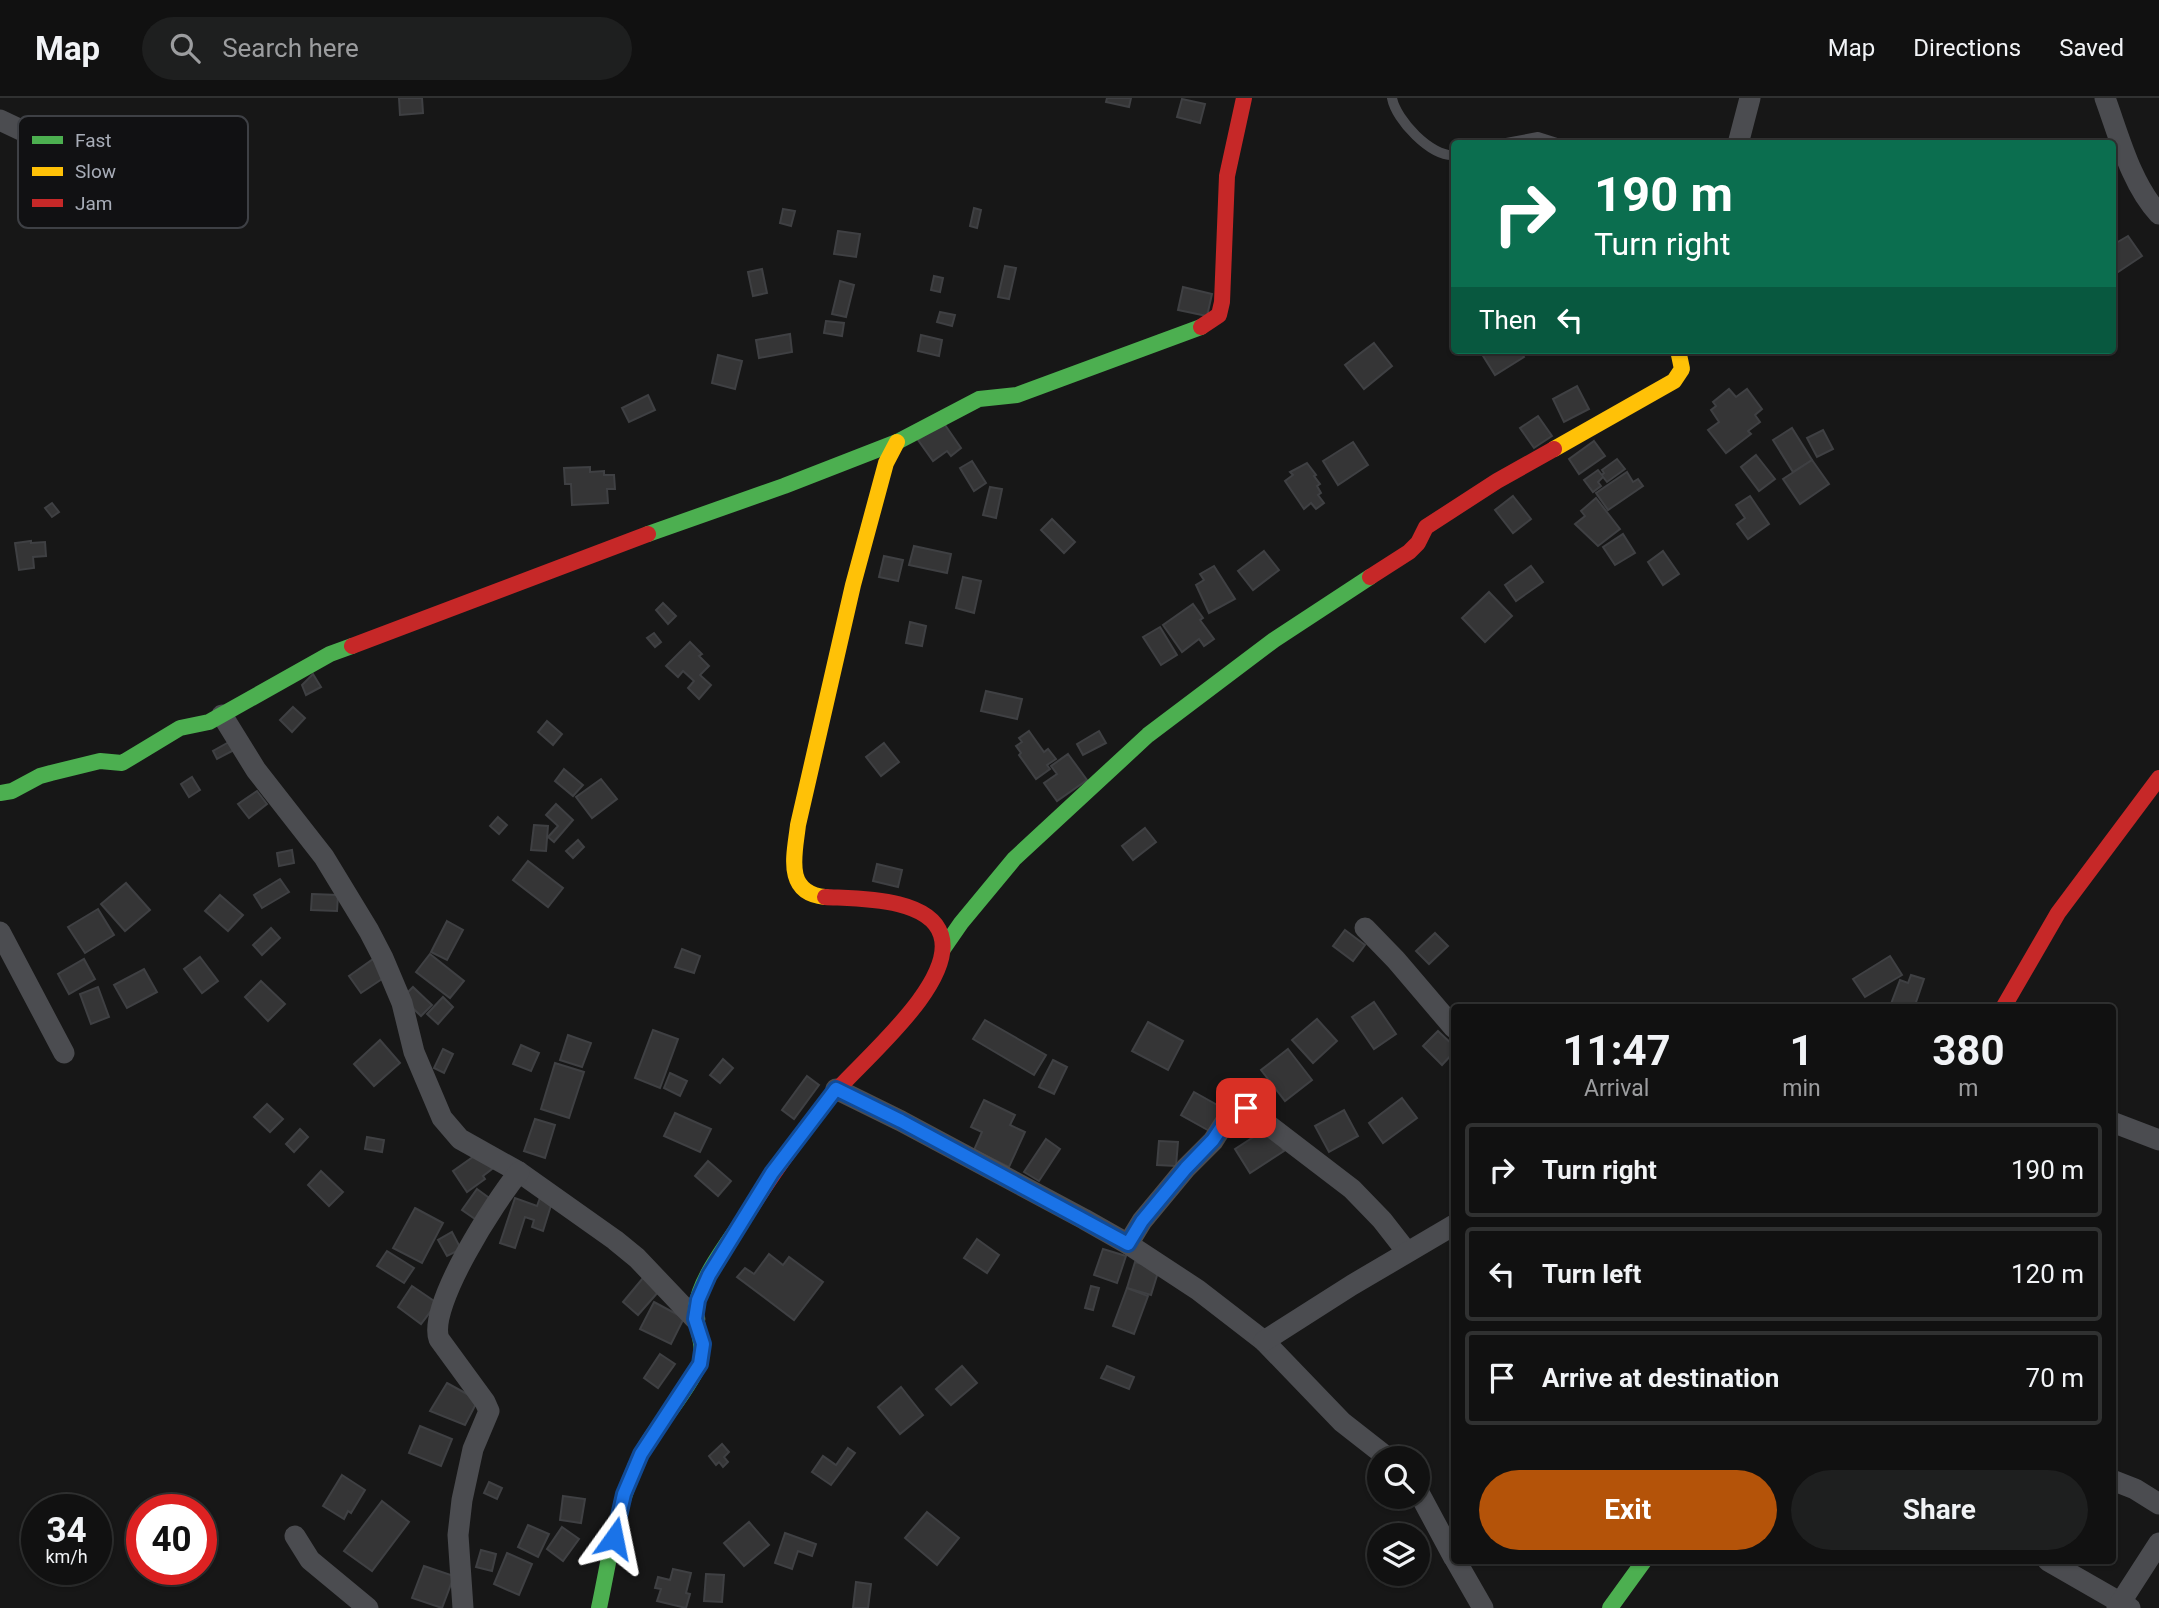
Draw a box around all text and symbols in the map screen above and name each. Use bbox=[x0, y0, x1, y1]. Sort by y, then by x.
search box bbox=[142, 17, 632, 80]
text: Map bbox=[35, 29, 100, 68]
icon: search bbox=[166, 29, 204, 67]
text: Search here bbox=[222, 33, 359, 63]
text: Map bbox=[1828, 34, 1875, 62]
text: Directions bbox=[1913, 34, 2021, 62]
text: Saved bbox=[2059, 34, 2124, 62]
legend bbox=[18, 116, 248, 228]
text: Fast bbox=[75, 129, 112, 152]
text: Slow bbox=[75, 160, 116, 183]
text: 190 m bbox=[1594, 166, 1733, 223]
icon: right bbox=[1479, 168, 1570, 259]
text: Jam bbox=[75, 192, 112, 215]
text: Turn right bbox=[1594, 225, 1730, 263]
icon: left bbox=[1551, 301, 1589, 339]
text: Then bbox=[1479, 305, 1537, 335]
text: 11:47 bbox=[1563, 1026, 1671, 1075]
text: 1 bbox=[1789, 1026, 1814, 1075]
text: 380 bbox=[1932, 1026, 2005, 1075]
text: Arrival bbox=[1584, 1075, 1649, 1102]
text: min bbox=[1782, 1075, 1821, 1102]
text: m bbox=[1958, 1075, 1978, 1102]
pin bbox=[1216, 1078, 1276, 1138]
icon: arrive bbox=[1227, 1089, 1265, 1127]
icon: right bbox=[1483, 1151, 1521, 1189]
text: Turn right bbox=[1542, 1155, 1657, 1185]
text: 190 m bbox=[2011, 1155, 2084, 1185]
icon: left bbox=[1483, 1255, 1521, 1293]
text: Turn left bbox=[1542, 1259, 1641, 1289]
text: 120 m bbox=[2011, 1259, 2084, 1289]
icon: arrive bbox=[1483, 1359, 1521, 1397]
text: Arrive at destination bbox=[1542, 1363, 1779, 1393]
text: 70 m bbox=[2026, 1363, 2084, 1393]
map controls bbox=[1367, 1446, 1430, 1586]
button: search bbox=[1367, 1446, 1430, 1509]
button: Exit bbox=[1479, 1470, 1777, 1550]
button: Share bbox=[1791, 1470, 2088, 1550]
speed limit sign: 40 bbox=[126, 1494, 217, 1585]
position arrow bbox=[577, 1501, 651, 1575]
text: 34 bbox=[46, 1510, 87, 1551]
button: layers bbox=[1367, 1523, 1430, 1586]
text: km/h bbox=[45, 1546, 88, 1567]

